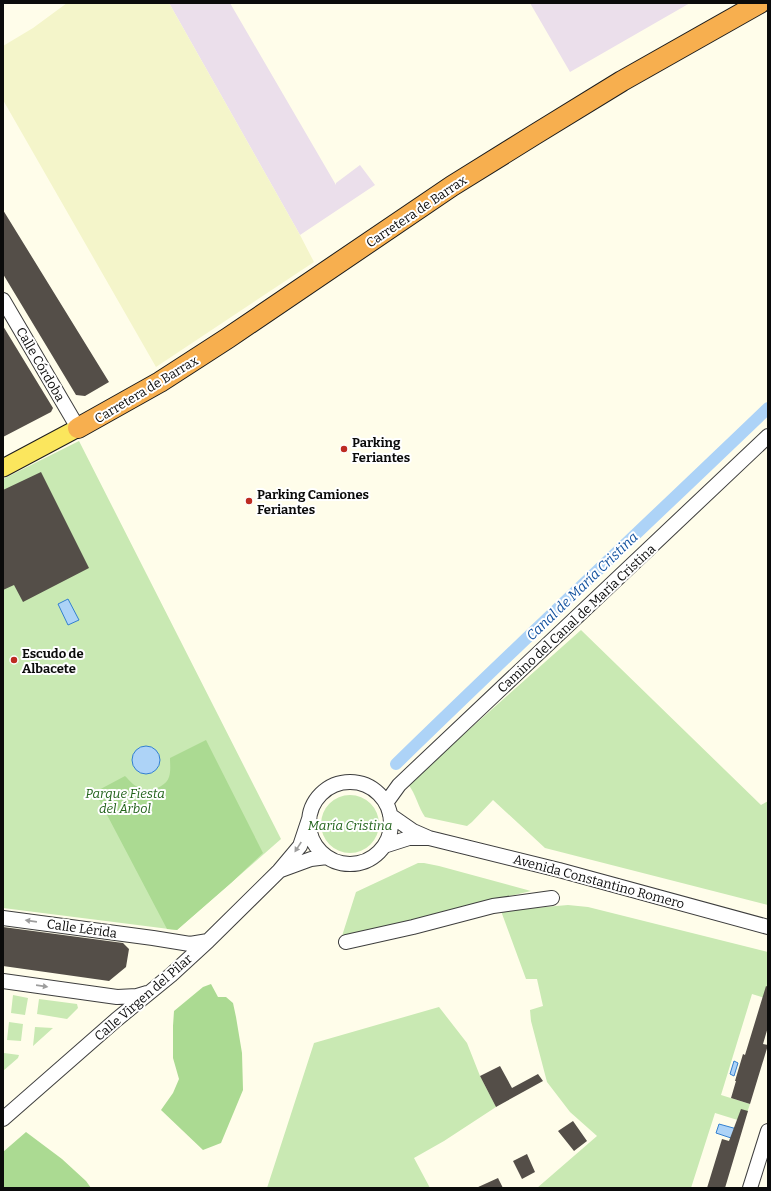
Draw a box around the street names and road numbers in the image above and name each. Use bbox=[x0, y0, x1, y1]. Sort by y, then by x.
street label: Carretera de Barrax bbox=[363, 172, 469, 251]
street label: Calle Córdoba bbox=[13, 324, 68, 404]
street label: Carretera de Barrax bbox=[92, 353, 201, 426]
street label: Camino del Canal de María Cristina bbox=[494, 541, 658, 696]
street label: Avenida Constantino Romero bbox=[512, 851, 686, 912]
street label: Calle Lérida bbox=[46, 916, 118, 941]
street label: Calle Virgen del Pilar bbox=[91, 951, 195, 1044]

